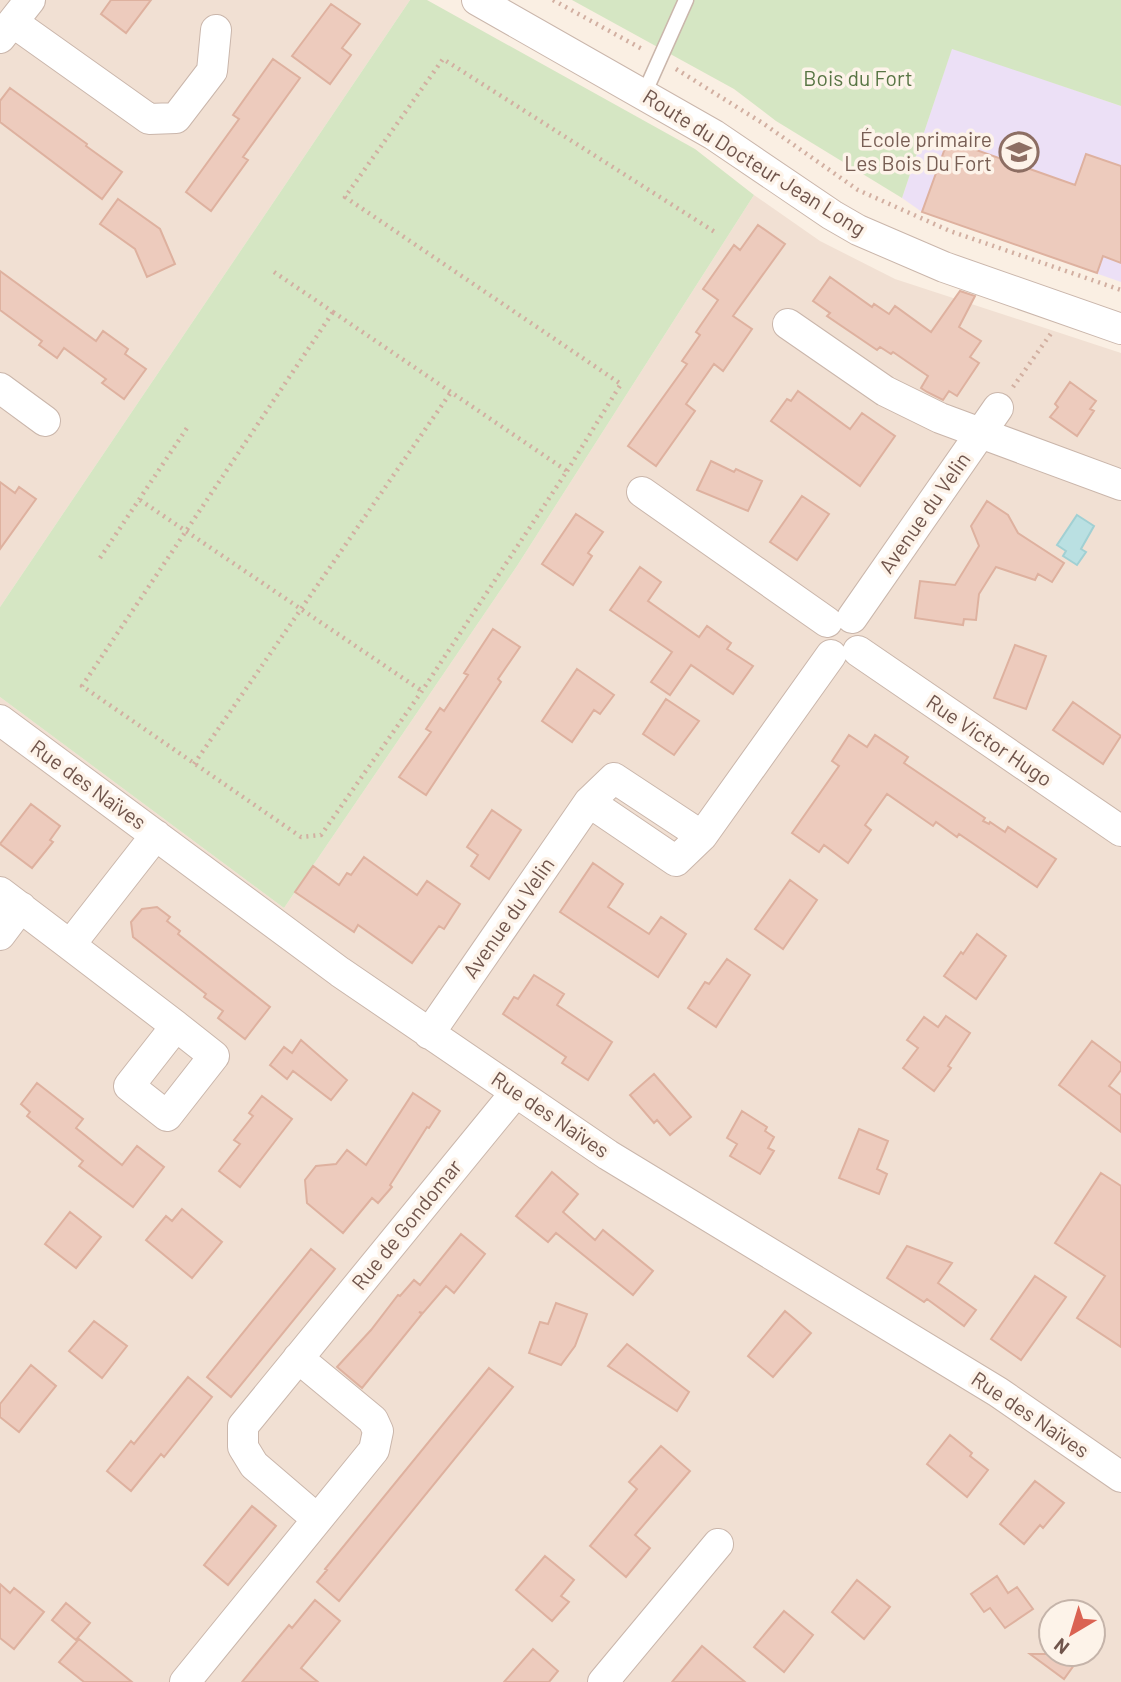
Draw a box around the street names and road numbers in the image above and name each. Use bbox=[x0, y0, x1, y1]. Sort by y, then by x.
street label: Route du Docteur Jean Long bbox=[639, 83, 871, 241]
street label: Avenue du Velin bbox=[873, 447, 975, 577]
street label: Rue Victor Hugo bbox=[922, 688, 1058, 791]
street label: Rue des Naïves bbox=[26, 734, 151, 834]
street label: Avenue du Velin bbox=[457, 852, 559, 982]
street label: Rue des Naïves bbox=[487, 1065, 614, 1162]
street label: Rue de Gondomar bbox=[346, 1154, 466, 1294]
street label: Rue des Naïves bbox=[967, 1365, 1094, 1462]

